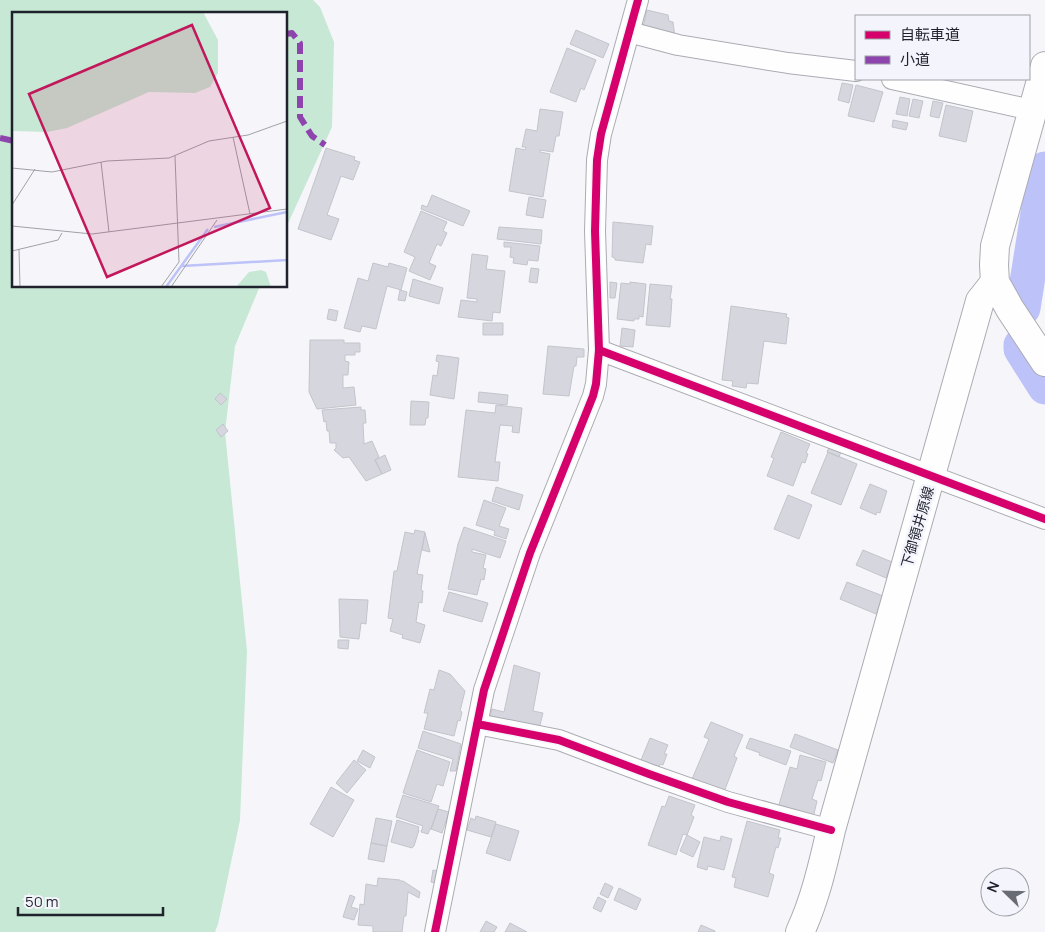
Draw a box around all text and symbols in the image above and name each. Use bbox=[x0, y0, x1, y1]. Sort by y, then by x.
inset map bbox=[12, 12, 288, 288]
legend bbox=[855, 15, 1030, 80]
text: 自転車道 bbox=[900, 24, 960, 45]
text: 小道 bbox=[900, 49, 930, 70]
street label: 下御領井原線 bbox=[896, 484, 938, 570]
north arrow bbox=[980, 867, 1030, 917]
text: N bbox=[982, 878, 1003, 895]
scale bar bbox=[18, 884, 162, 916]
text: 50 m bbox=[25, 891, 59, 912]

